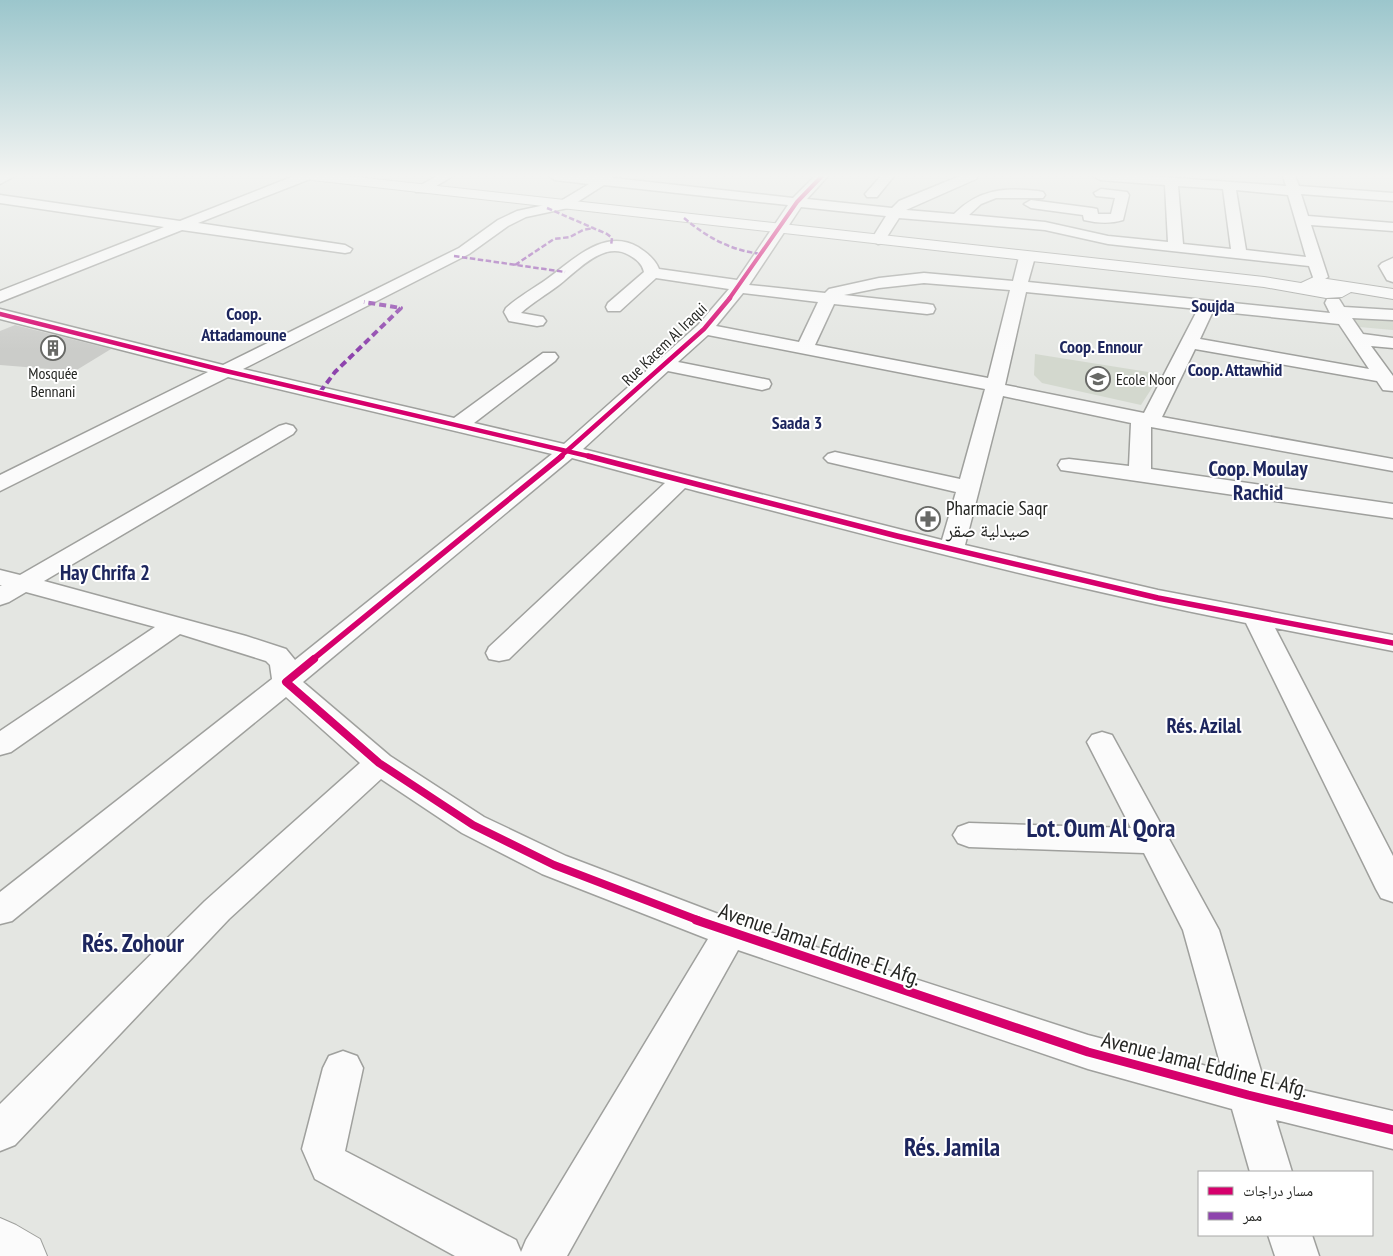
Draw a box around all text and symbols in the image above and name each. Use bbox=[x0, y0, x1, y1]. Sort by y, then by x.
district label: Soujda bbox=[1191, 294, 1235, 317]
street label: Rue Kacem Al Iraqui bbox=[617, 298, 711, 390]
district label: Coop. Attadamoune bbox=[200, 302, 287, 346]
building icon: Mosquée Bennani bbox=[40, 335, 66, 361]
district label: Coop. Ennour bbox=[1059, 335, 1143, 358]
district label: Coop. Attawhid bbox=[1188, 358, 1282, 381]
place label: Mosquée Bennani bbox=[28, 363, 78, 401]
school or university icon: Ecole Noor bbox=[1085, 366, 1111, 392]
place label: Ecole Noor bbox=[1116, 369, 1176, 389]
district label: Saada 3 bbox=[772, 411, 822, 434]
district label: Coop. Moulay Rachid bbox=[1208, 455, 1308, 506]
place label: Pharmacie Saqr صيدلية صقر bbox=[945, 496, 1048, 542]
pharmacy icon: Pharmacie Saqr صيدلية صقر bbox=[915, 506, 941, 532]
district label: Hay Chrifa 2 bbox=[60, 559, 150, 586]
district label: Rés. Azilal bbox=[1167, 712, 1242, 739]
district label: Lot. Oum Al Qora bbox=[1027, 812, 1175, 844]
street label: Avenue Jamal Eddine El Afg. bbox=[715, 896, 925, 992]
district label: Rés. Zohour bbox=[82, 927, 185, 959]
street label: Avenue Jamal Eddine El Afg. bbox=[1099, 1025, 1311, 1103]
district label: Rés. Jamila bbox=[904, 1131, 1000, 1163]
legend bbox=[1198, 1171, 1373, 1236]
text: مسار دراجات bbox=[1243, 1181, 1313, 1200]
text: ممر bbox=[1242, 1206, 1262, 1225]

